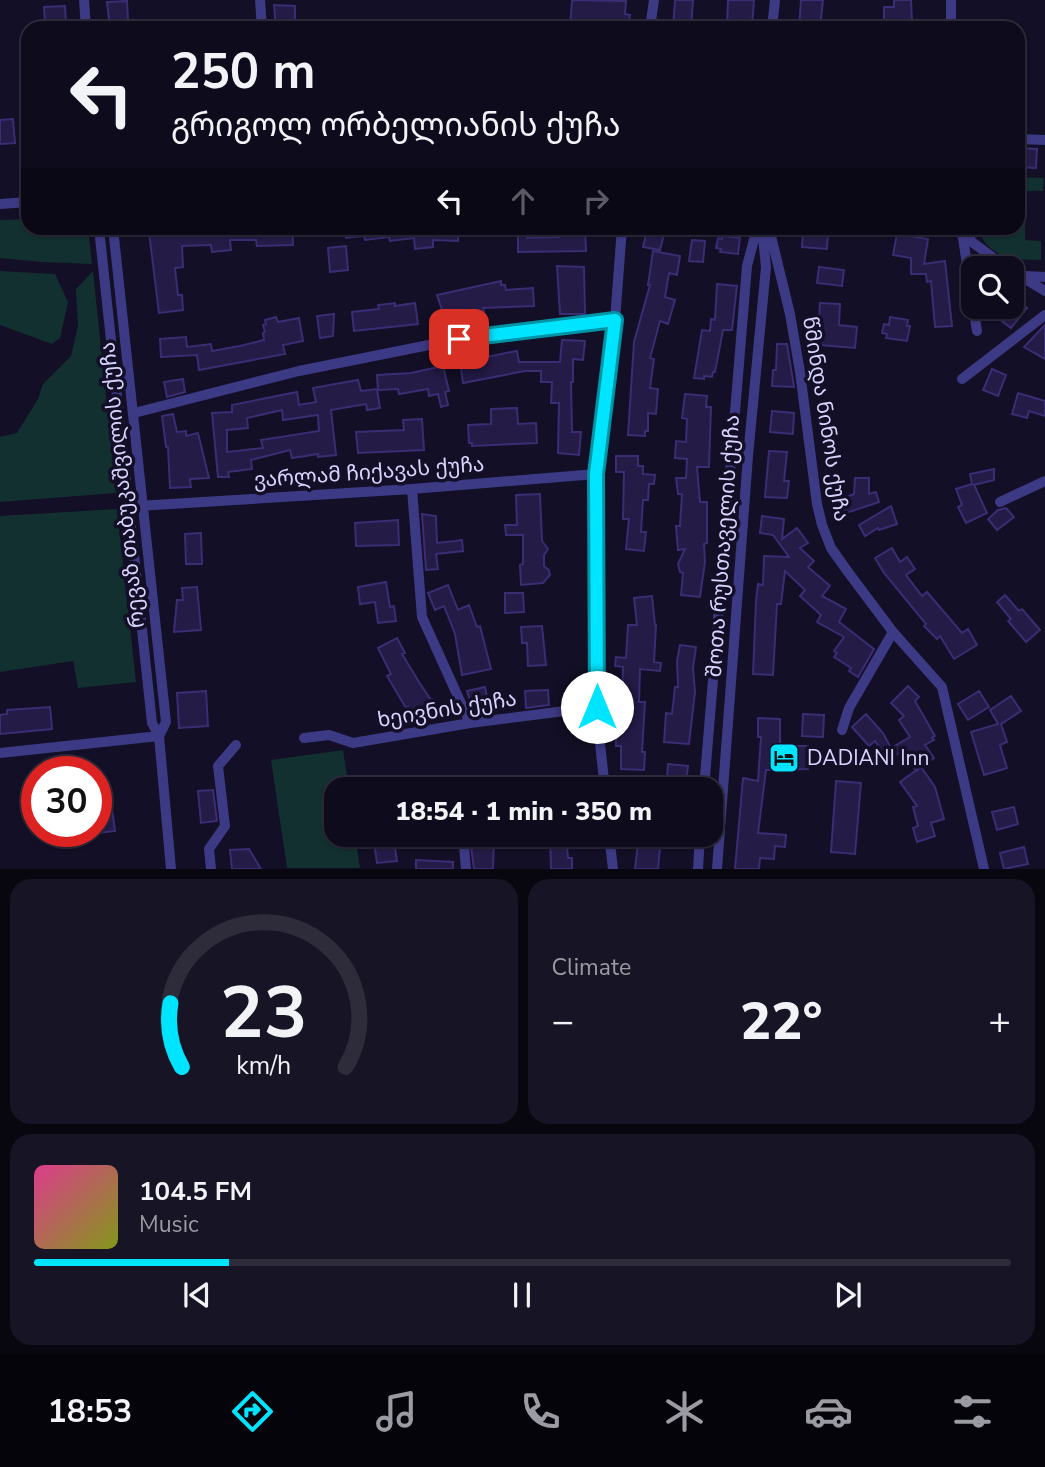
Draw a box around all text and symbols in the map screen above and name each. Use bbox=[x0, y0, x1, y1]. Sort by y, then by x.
text: 250 m bbox=[171, 38, 315, 105]
icon: left bbox=[56, 49, 147, 140]
text: გრიგოლ ორბელიანის ქუჩა bbox=[171, 104, 621, 147]
icon: left bbox=[431, 182, 469, 220]
icon: ahead bbox=[504, 182, 542, 220]
icon: right bbox=[577, 182, 615, 220]
map controls bbox=[961, 256, 1024, 319]
button: search bbox=[961, 256, 1024, 319]
pin bbox=[429, 309, 489, 369]
street label: წმინდა ნინოს ქუჩა bbox=[796, 315, 856, 523]
icon: arrive bbox=[440, 320, 478, 358]
street label: რევაზ თაბუკაშვილის ქუჩა bbox=[93, 341, 151, 629]
street label: შოთა რუსთაველის ქუჩა bbox=[700, 414, 746, 678]
street label: ვარლამ ჩიქავას ქუჩა bbox=[253, 450, 485, 494]
position arrow bbox=[560, 670, 634, 744]
street label: ხეივნის ქუჩა bbox=[375, 684, 519, 734]
hotel icon: DADIANI Inn bbox=[767, 741, 801, 775]
place label: DADIANI Inn bbox=[807, 744, 929, 772]
speed limit sign: 30 bbox=[21, 756, 112, 847]
text: 18:54 · 1 min · 350 m bbox=[395, 794, 652, 829]
text: Climate bbox=[552, 952, 631, 983]
text: 23 bbox=[220, 964, 307, 1064]
text: 22° bbox=[740, 986, 822, 1057]
text: − bbox=[552, 996, 574, 1047]
text: + bbox=[988, 996, 1011, 1047]
text: km/h bbox=[236, 1049, 291, 1083]
text: 104.5 FM bbox=[139, 1174, 252, 1209]
text: Music bbox=[139, 1209, 199, 1240]
icon: previous bbox=[178, 1276, 216, 1314]
icon: pause bbox=[503, 1276, 541, 1314]
icon: next bbox=[829, 1276, 867, 1314]
icon: directions bbox=[228, 1387, 277, 1436]
icon: music bbox=[372, 1387, 421, 1436]
icon: phone bbox=[516, 1387, 565, 1436]
icon: climate bbox=[660, 1387, 709, 1436]
icon: car bbox=[804, 1387, 853, 1436]
icon: filters bbox=[948, 1387, 997, 1436]
text: 18:53 bbox=[48, 1390, 132, 1433]

